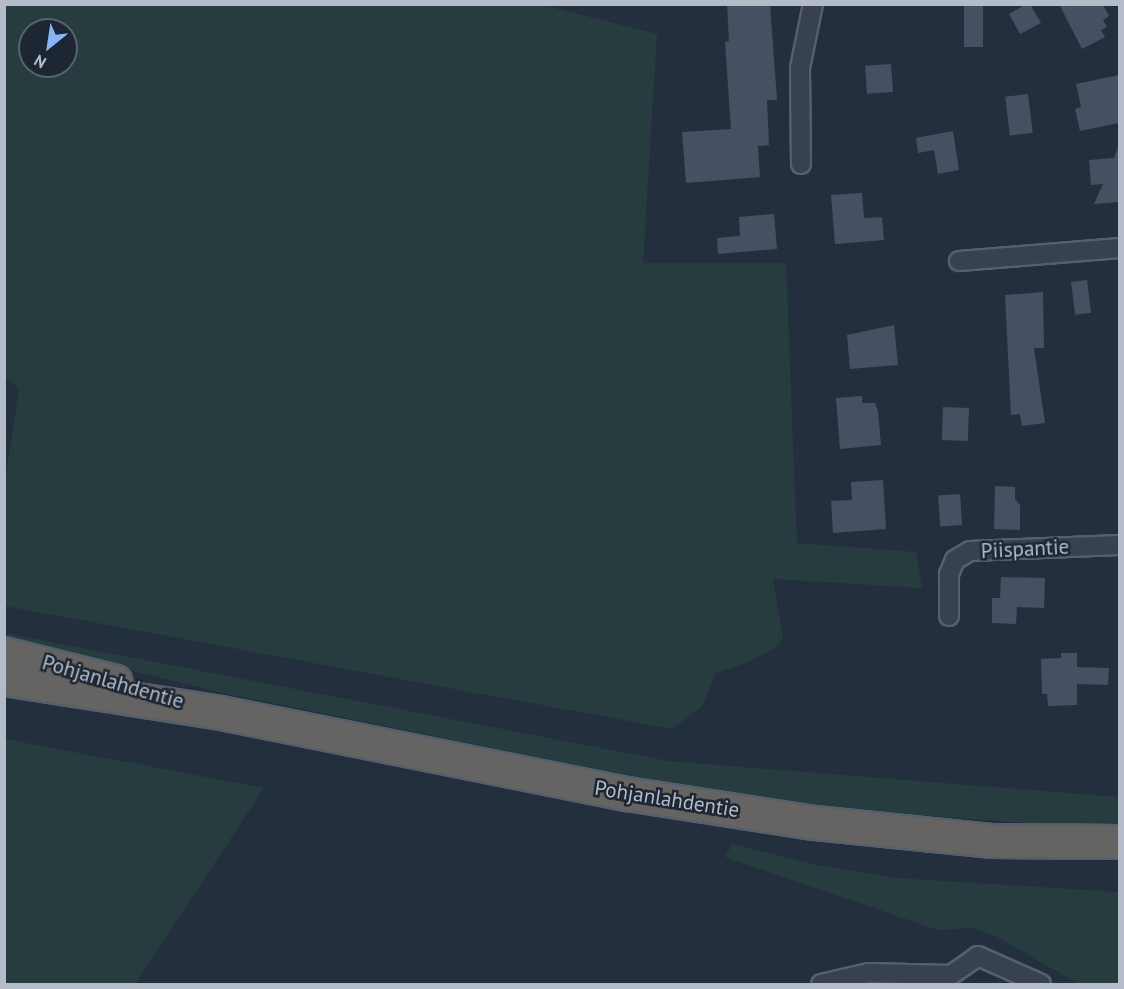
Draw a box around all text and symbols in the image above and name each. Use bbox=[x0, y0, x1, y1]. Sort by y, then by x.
north arrow bbox=[18, 18, 78, 78]
text: N bbox=[30, 51, 50, 73]
street label: Piispantie bbox=[980, 534, 1070, 564]
street label: Pohjanlahdentie bbox=[39, 650, 187, 714]
street label: Pohjanlahdentie bbox=[593, 775, 741, 823]

